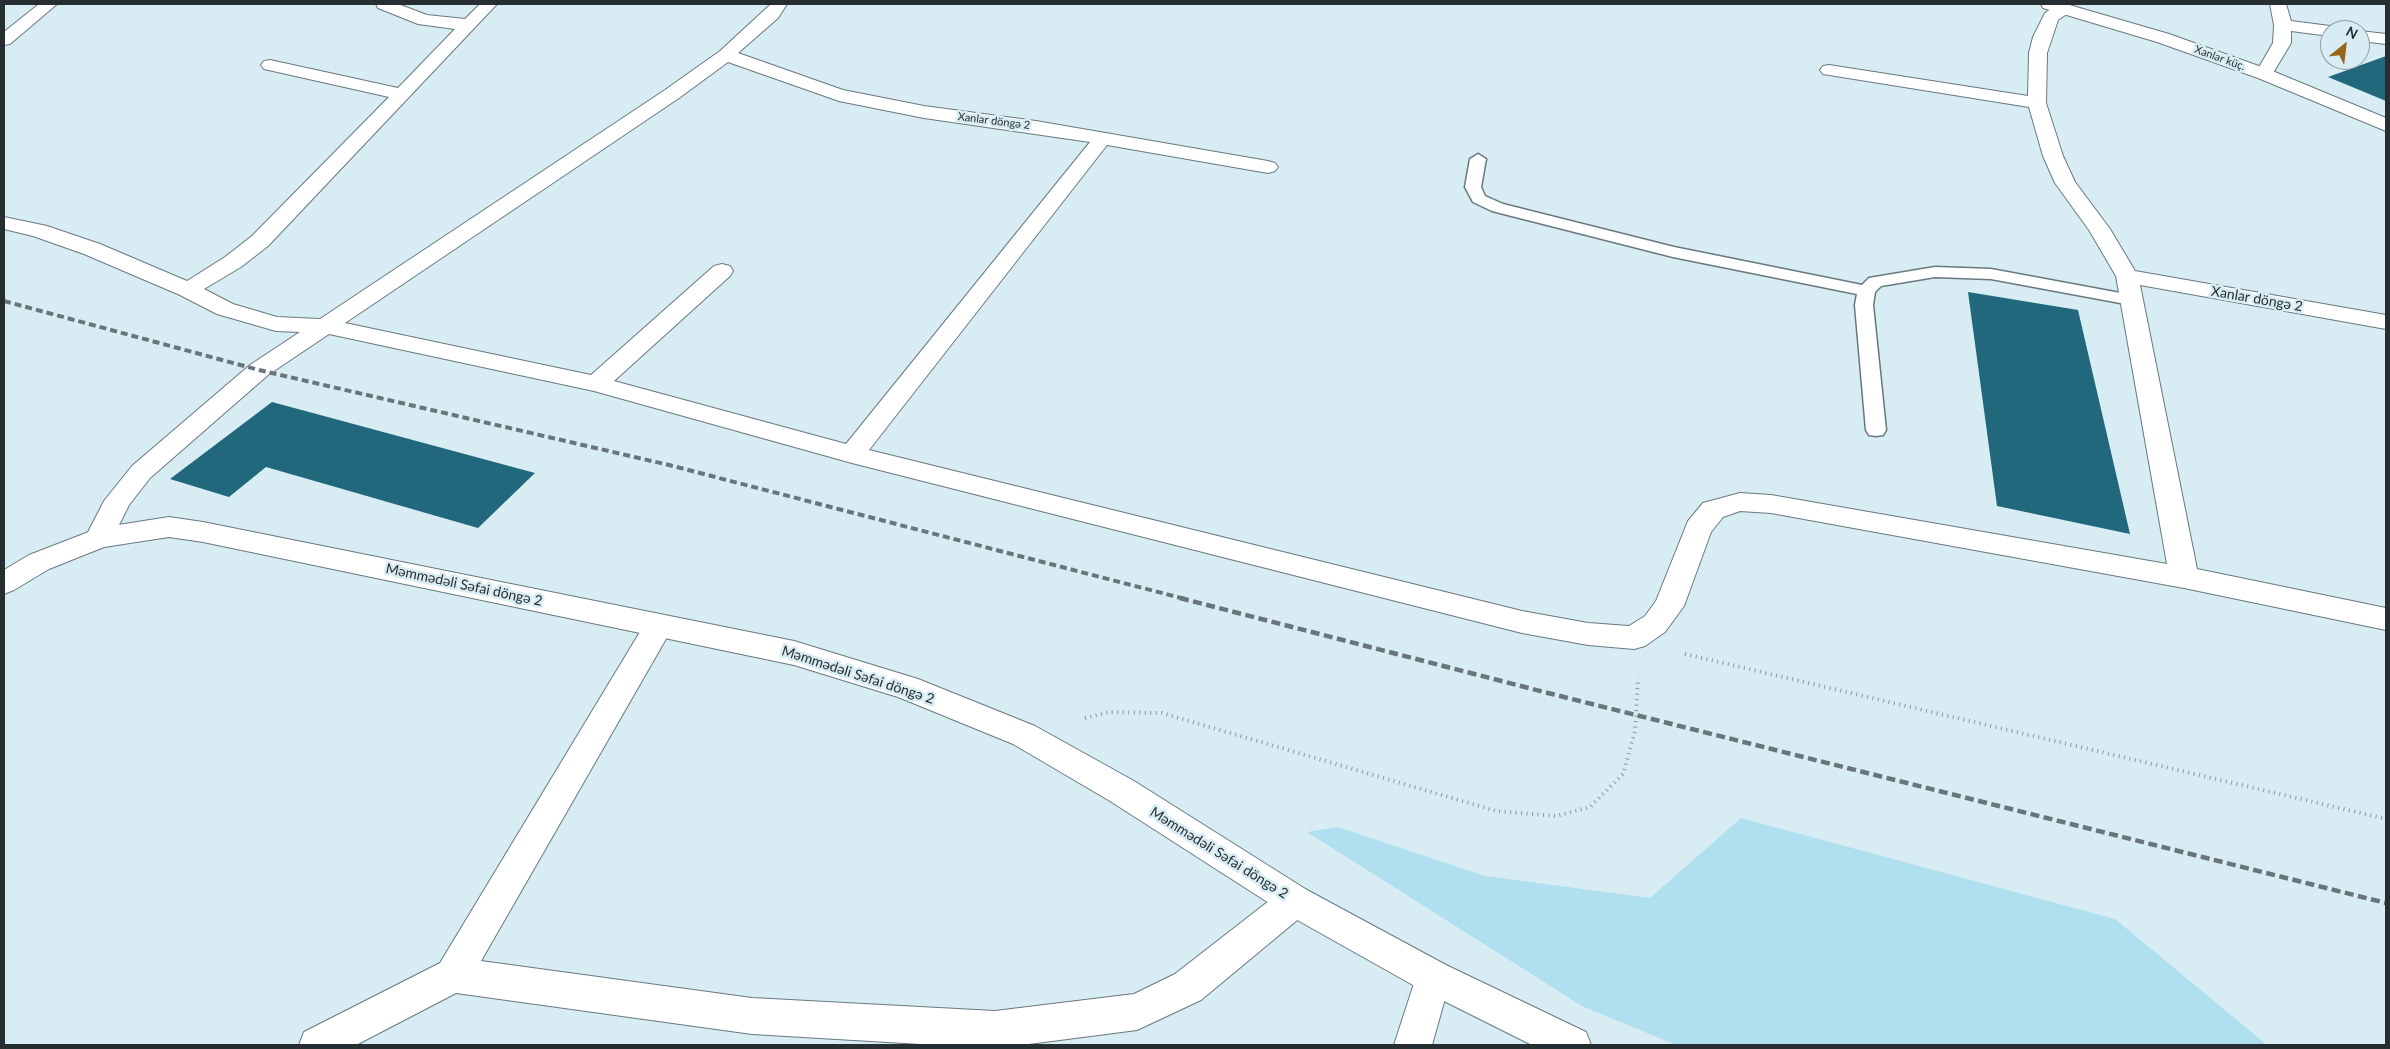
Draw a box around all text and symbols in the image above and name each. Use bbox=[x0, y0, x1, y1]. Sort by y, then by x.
north arrow bbox=[2320, 20, 2370, 70]
text: N bbox=[2343, 22, 2361, 42]
street label: Xanlar küç. bbox=[2193, 43, 2247, 73]
street label: Xanlar döngə 2 bbox=[957, 110, 1031, 132]
street label: Xanlar döngə 2 bbox=[2210, 283, 2304, 315]
street label: Məmmədəli Səfai döngə 2 bbox=[384, 560, 544, 610]
street label: Məmmədəli Səfai döngə 2 bbox=[780, 642, 936, 708]
street label: Məmmədəli Səfai döngə 2 bbox=[1147, 804, 1291, 902]

